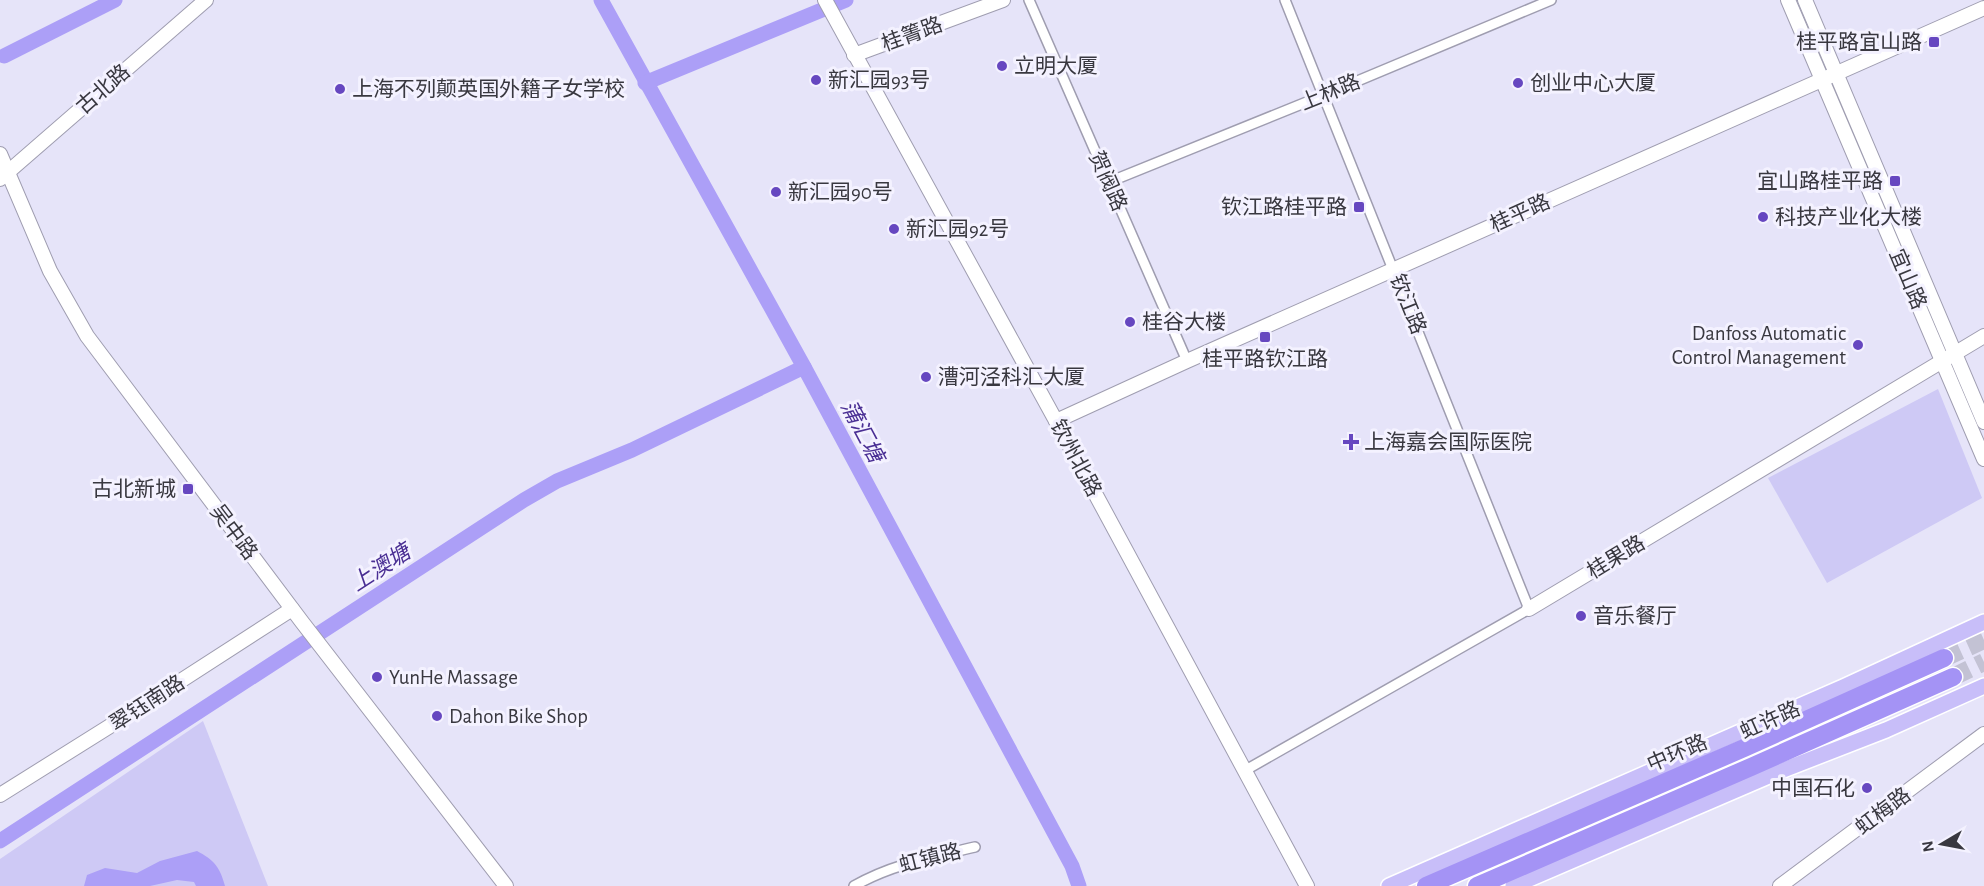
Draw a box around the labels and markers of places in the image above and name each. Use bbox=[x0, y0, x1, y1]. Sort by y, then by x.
place label: 桂平路宜山路 bbox=[1796, 31, 1922, 53]
marker: 桂平路宜山路 bbox=[1927, 35, 1941, 49]
place label: 立明大厦 bbox=[1014, 55, 1098, 77]
marker: 立明大厦 bbox=[995, 59, 1009, 73]
place label: 新汇园93号 bbox=[828, 69, 931, 91]
place label: 创业中心大厦 bbox=[1530, 72, 1656, 94]
marker: 新汇园93号 bbox=[809, 73, 823, 87]
marker: 创业中心大厦 bbox=[1511, 76, 1525, 90]
place label: 上海不列颠英国外籍子女学校 bbox=[352, 78, 625, 100]
marker: 上海不列颠英国外籍子女学校 bbox=[333, 82, 347, 96]
place label: 宜山路桂平路 bbox=[1757, 170, 1883, 192]
marker: 宜山路桂平路 bbox=[1888, 174, 1902, 188]
place label: 新汇园90号 bbox=[788, 181, 893, 203]
marker: 新汇园90号 bbox=[769, 185, 783, 199]
place label: 钦江路桂平路 bbox=[1221, 196, 1347, 218]
marker: 钦江路桂平路 bbox=[1352, 200, 1366, 214]
place label: 科技产业化大楼 bbox=[1775, 206, 1922, 228]
marker: 科技产业化大楼 bbox=[1756, 210, 1770, 224]
place label: 新汇园92号 bbox=[906, 218, 1009, 240]
marker: 新汇园92号 bbox=[887, 222, 901, 236]
place label: 桂谷大楼 bbox=[1142, 311, 1226, 333]
marker: 桂谷大楼 bbox=[1123, 315, 1137, 329]
place label: Danfoss Automatic Control Management bbox=[1672, 323, 1846, 368]
marker: 桂平路钦江路 bbox=[1258, 330, 1272, 344]
marker: Danfoss Automatic Control Management bbox=[1851, 338, 1865, 352]
place label: 桂平路钦江路 bbox=[1202, 348, 1328, 370]
place label: 漕河泾科汇大厦 bbox=[938, 366, 1085, 388]
marker: 漕河泾科汇大厦 bbox=[919, 370, 933, 384]
place label: 上海嘉会国际医院 bbox=[1364, 431, 1532, 453]
marker: 上海嘉会国际医院 bbox=[1342, 433, 1360, 451]
place label: 古北新城 bbox=[92, 478, 176, 500]
marker: 古北新城 bbox=[181, 482, 195, 496]
place label: 音乐餐厅 bbox=[1593, 604, 1677, 627]
marker: 音乐餐厅 bbox=[1574, 609, 1588, 623]
place label: YunHe Massage bbox=[389, 667, 518, 688]
marker: YunHe Massage bbox=[370, 670, 384, 684]
place label: Dahon Bike Shop bbox=[449, 706, 588, 727]
marker: Dahon Bike Shop bbox=[430, 709, 444, 723]
place label: 中国石化 bbox=[1771, 777, 1855, 799]
marker: 中国石化 bbox=[1860, 781, 1874, 795]

